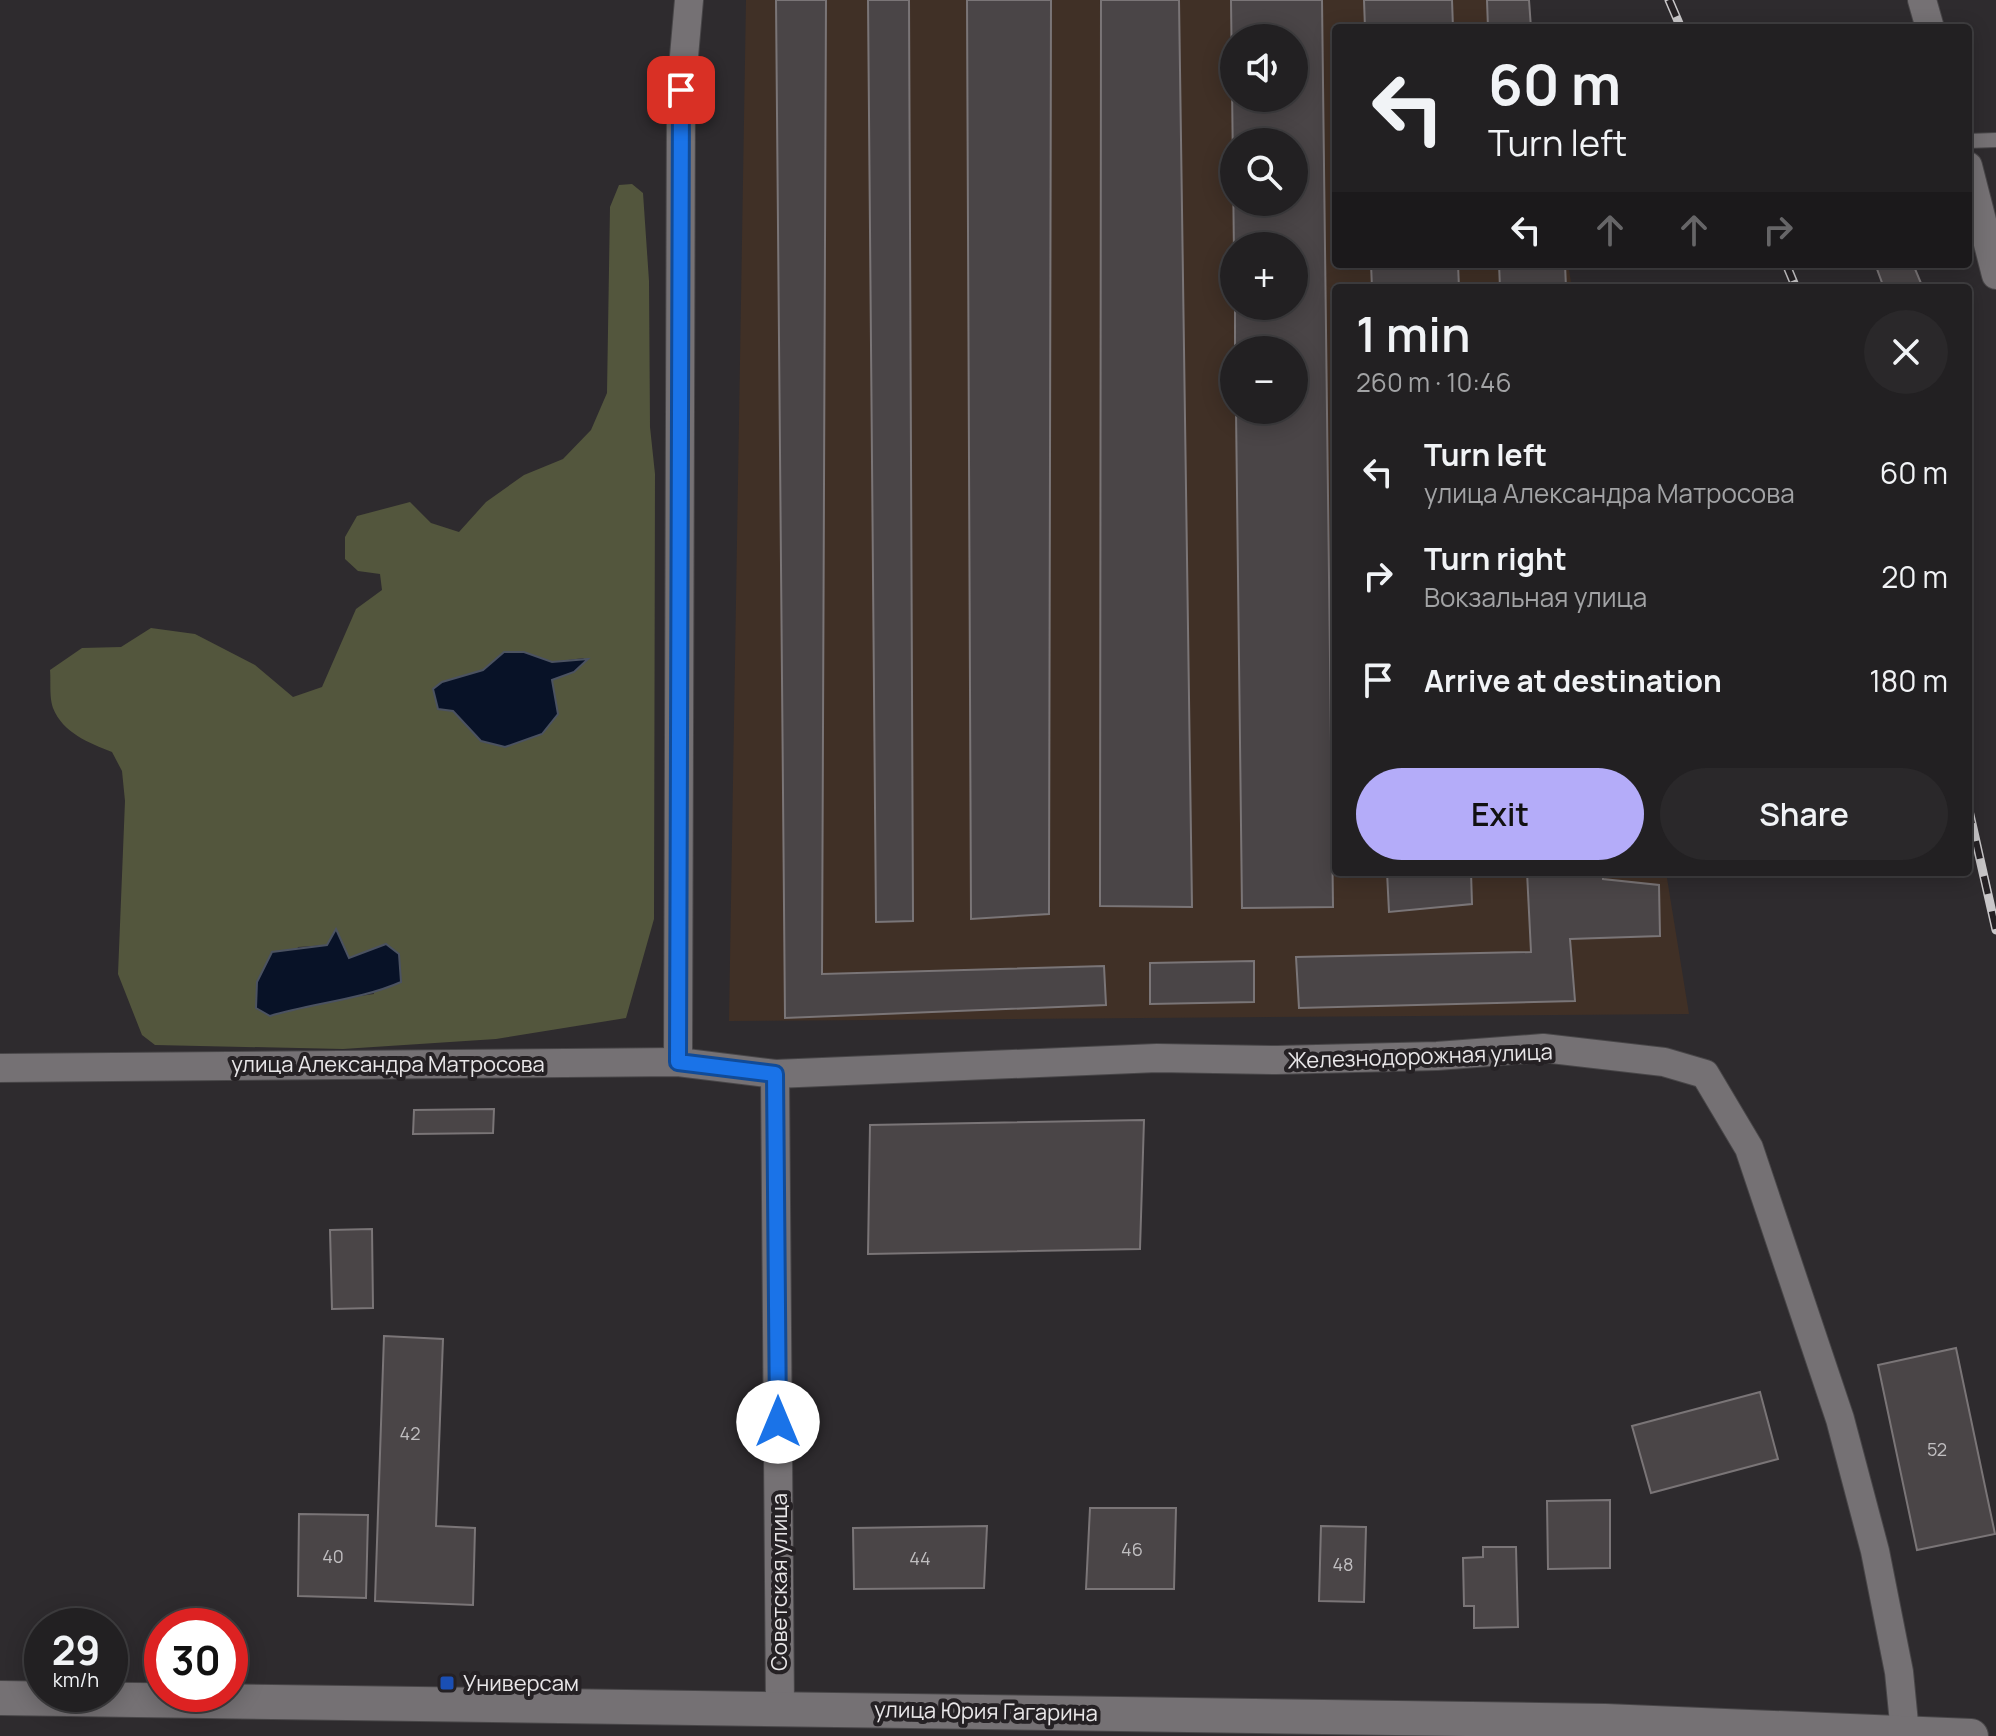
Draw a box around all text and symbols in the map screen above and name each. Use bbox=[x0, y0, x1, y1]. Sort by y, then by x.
map controls bbox=[1220, 24, 1308, 424]
button: sound bbox=[1220, 24, 1308, 112]
text: 60 m bbox=[1488, 45, 1621, 122]
pin bbox=[647, 56, 715, 124]
icon: left bbox=[1356, 56, 1460, 160]
icon: arrive bbox=[659, 68, 703, 112]
text: Turn left bbox=[1488, 118, 1627, 167]
button: search bbox=[1220, 128, 1308, 216]
icon: left bbox=[1504, 208, 1548, 252]
icon: ahead bbox=[1588, 208, 1632, 252]
icon: ahead bbox=[1672, 208, 1716, 252]
icon: right bbox=[1756, 208, 1800, 252]
button: + bbox=[1220, 232, 1308, 320]
text: 1 min bbox=[1356, 301, 1470, 366]
button: close bbox=[1864, 310, 1948, 394]
button: − bbox=[1220, 336, 1308, 424]
text: 260 m · 10:46 bbox=[1356, 364, 1512, 400]
text: Turn left bbox=[1424, 434, 1547, 475]
icon: left bbox=[1356, 450, 1400, 494]
text: 60 m bbox=[1880, 452, 1948, 493]
text: улица Александра Матросова bbox=[1424, 475, 1795, 511]
text: Turn right bbox=[1424, 538, 1567, 579]
icon: right bbox=[1356, 554, 1400, 598]
text: 20 m bbox=[1881, 556, 1948, 597]
text: Вокзальная улица bbox=[1424, 579, 1647, 615]
icon: arrive bbox=[1356, 658, 1400, 702]
text: Arrive at destination bbox=[1424, 660, 1722, 701]
text: 180 m bbox=[1869, 660, 1948, 701]
button: Exit bbox=[1356, 768, 1644, 860]
button: Share bbox=[1660, 768, 1948, 860]
street label: Железнодорожная улица bbox=[1287, 1036, 1553, 1076]
street label: улица Александра Матросова bbox=[231, 1049, 545, 1079]
position arrow bbox=[736, 1380, 820, 1464]
house number: 42 bbox=[400, 1421, 420, 1445]
house number: 52 bbox=[1927, 1437, 1947, 1461]
street label: Советская улица bbox=[764, 1493, 794, 1671]
house number: 46 bbox=[1121, 1537, 1143, 1561]
house number: 40 bbox=[322, 1544, 344, 1568]
house number: 44 bbox=[909, 1546, 931, 1570]
house number: 48 bbox=[1332, 1552, 1354, 1576]
speed limit sign: 30 bbox=[144, 1608, 248, 1712]
text: 29 bbox=[52, 1622, 100, 1677]
text: km/h bbox=[53, 1666, 99, 1693]
place label: Универсам bbox=[463, 1668, 579, 1698]
marker: Универсам bbox=[438, 1674, 456, 1692]
street label: улица Юрия Гагарина bbox=[874, 1694, 1098, 1728]

